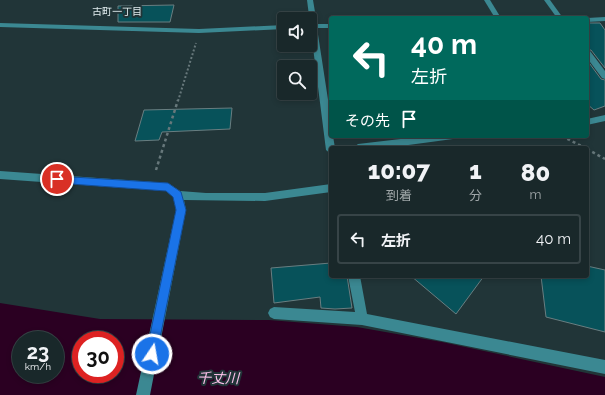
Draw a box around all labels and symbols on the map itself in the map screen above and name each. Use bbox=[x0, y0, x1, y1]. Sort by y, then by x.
district label: 古町一丁目 bbox=[92, 6, 142, 17]
pin bbox=[40, 162, 74, 196]
speed limit sign: 30 bbox=[72, 331, 124, 383]
position arrow bbox=[131, 333, 173, 375]
water label: 千丈川 bbox=[197, 370, 241, 386]

